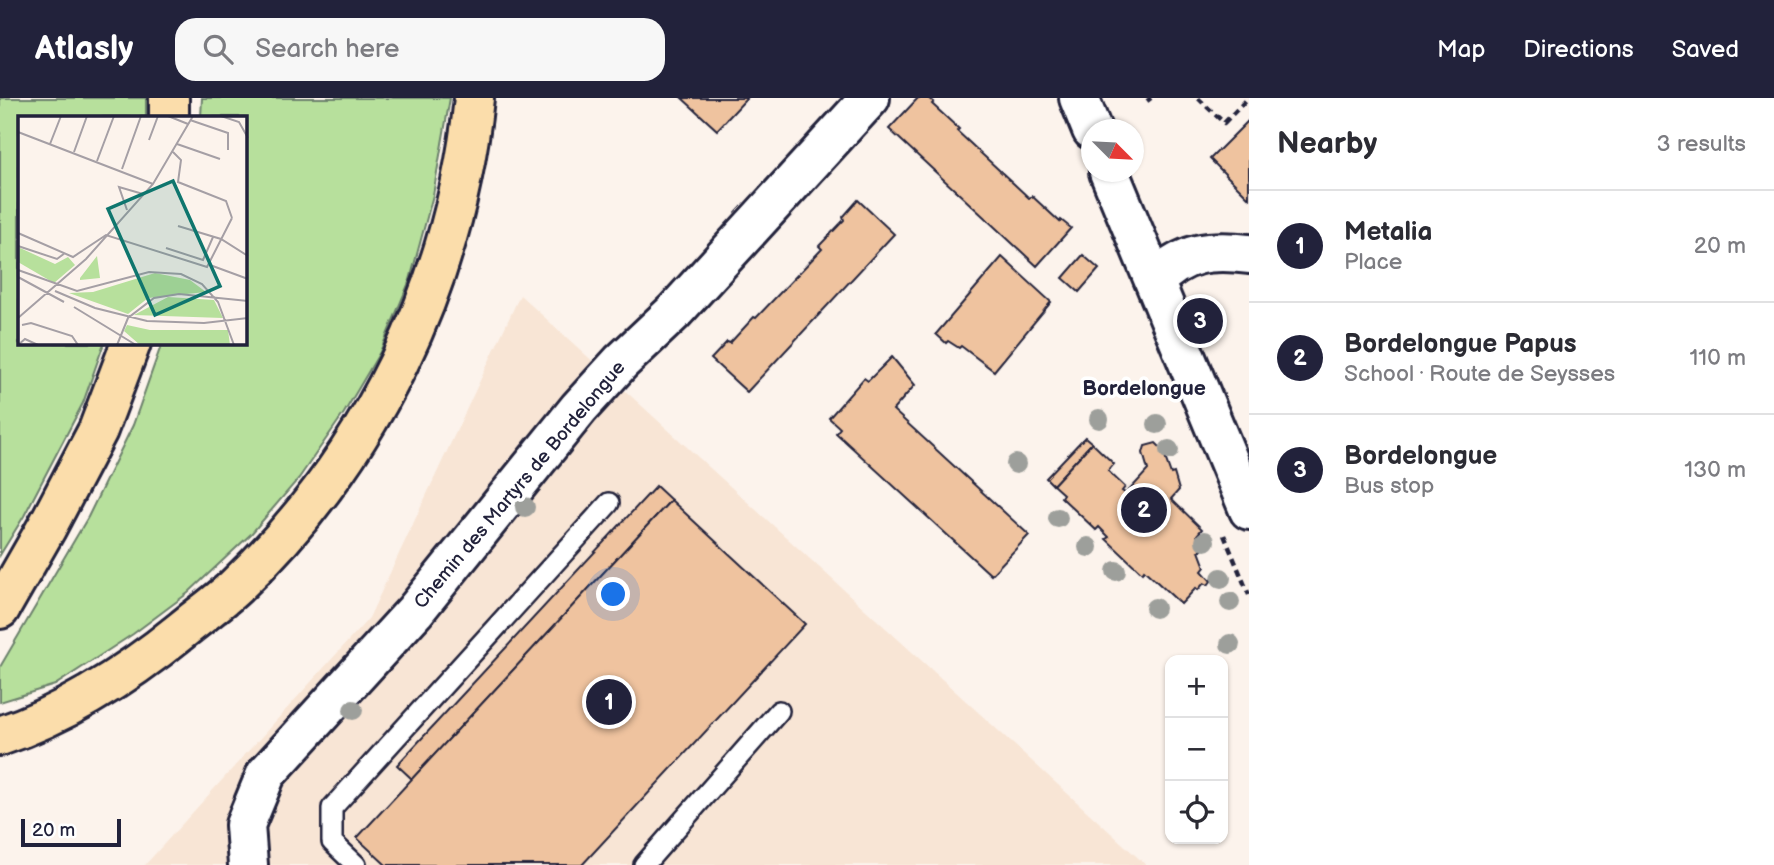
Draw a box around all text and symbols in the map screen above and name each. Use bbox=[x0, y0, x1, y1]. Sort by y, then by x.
search box bbox=[175, 18, 665, 81]
text: Atlasly bbox=[35, 29, 133, 69]
icon: search bbox=[199, 30, 237, 68]
text: Search here bbox=[255, 34, 399, 65]
text: Map bbox=[1437, 35, 1485, 64]
text: Directions bbox=[1523, 35, 1634, 64]
text: Saved bbox=[1672, 35, 1739, 64]
inset map bbox=[18, 116, 247, 345]
north arrow bbox=[1081, 119, 1144, 182]
text: Nearby bbox=[1277, 126, 1377, 162]
text: 3 results bbox=[1657, 130, 1746, 158]
text: Metalia bbox=[1344, 217, 1432, 248]
text: 1 bbox=[1295, 232, 1305, 260]
text: 20 m bbox=[1694, 232, 1746, 260]
text: Place bbox=[1344, 248, 1402, 276]
pin: 3 bbox=[1177, 295, 1223, 347]
text: Bordelongue Papus bbox=[1344, 329, 1577, 360]
text: 2 bbox=[1293, 344, 1307, 372]
text: 110 m bbox=[1689, 344, 1746, 372]
street label: Chemin des Martyrs de Bordelongue bbox=[410, 357, 630, 613]
text: School · Route de Seysses bbox=[1344, 360, 1615, 388]
district label: Bordelongue bbox=[1082, 376, 1206, 401]
text: Bordelongue bbox=[1344, 441, 1497, 472]
text: 3 bbox=[1293, 456, 1307, 484]
text: 130 m bbox=[1684, 456, 1746, 484]
text: Bus stop bbox=[1344, 472, 1434, 500]
pin: 2 bbox=[1121, 484, 1167, 536]
your location bbox=[596, 577, 630, 611]
map controls bbox=[1165, 655, 1228, 844]
button: + bbox=[1165, 655, 1228, 718]
pin: 1 bbox=[586, 676, 632, 728]
button: − bbox=[1165, 718, 1228, 781]
button: locate bbox=[1165, 781, 1228, 844]
scale bar bbox=[21, 816, 121, 848]
text: 20 m bbox=[32, 819, 75, 842]

